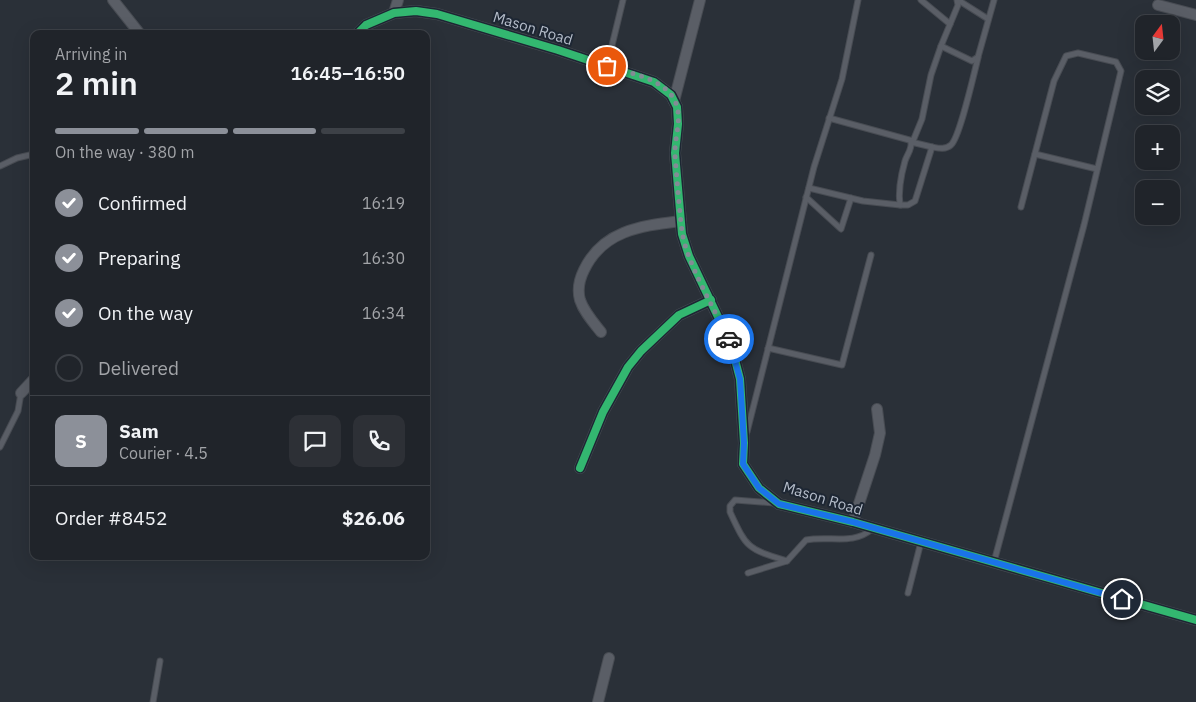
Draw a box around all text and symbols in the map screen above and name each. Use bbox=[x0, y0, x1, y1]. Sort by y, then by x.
street label: Mason Road bbox=[491, 7, 575, 49]
north arrow bbox=[1135, 15, 1180, 60]
map controls bbox=[1135, 15, 1180, 225]
text: Arriving in bbox=[55, 44, 127, 64]
pin bbox=[586, 45, 628, 87]
icon: bag bbox=[593, 52, 621, 80]
text: 16:45–16:50 bbox=[291, 61, 405, 85]
text: 2 min bbox=[55, 62, 138, 104]
button: layers bbox=[1135, 70, 1180, 115]
button: + bbox=[1135, 125, 1180, 170]
text: On the way · 380 m bbox=[55, 142, 194, 162]
button: − bbox=[1135, 180, 1180, 225]
icon: check bbox=[55, 189, 83, 217]
text: Confirmed bbox=[98, 191, 187, 215]
text: 16:19 bbox=[362, 193, 405, 213]
icon: check bbox=[55, 244, 83, 272]
text: Preparing bbox=[98, 246, 180, 270]
text: 16:30 bbox=[362, 248, 405, 268]
icon: check bbox=[55, 299, 83, 327]
text: On the way bbox=[98, 301, 193, 325]
text: 16:34 bbox=[362, 303, 405, 323]
courier bbox=[704, 314, 754, 364]
icon: car bbox=[715, 325, 743, 353]
text: Delivered bbox=[98, 356, 179, 380]
button: chat bbox=[289, 415, 341, 467]
button: phone bbox=[353, 415, 405, 467]
text: Sam bbox=[119, 419, 159, 443]
text: S bbox=[75, 429, 87, 453]
text: Courier · 4.5 bbox=[119, 443, 208, 463]
street label: Mason Road bbox=[781, 477, 865, 519]
text: Order #8452 bbox=[55, 506, 167, 530]
text: $26.06 bbox=[342, 506, 405, 530]
pin bbox=[1101, 578, 1143, 620]
icon: home bbox=[1108, 585, 1136, 613]

